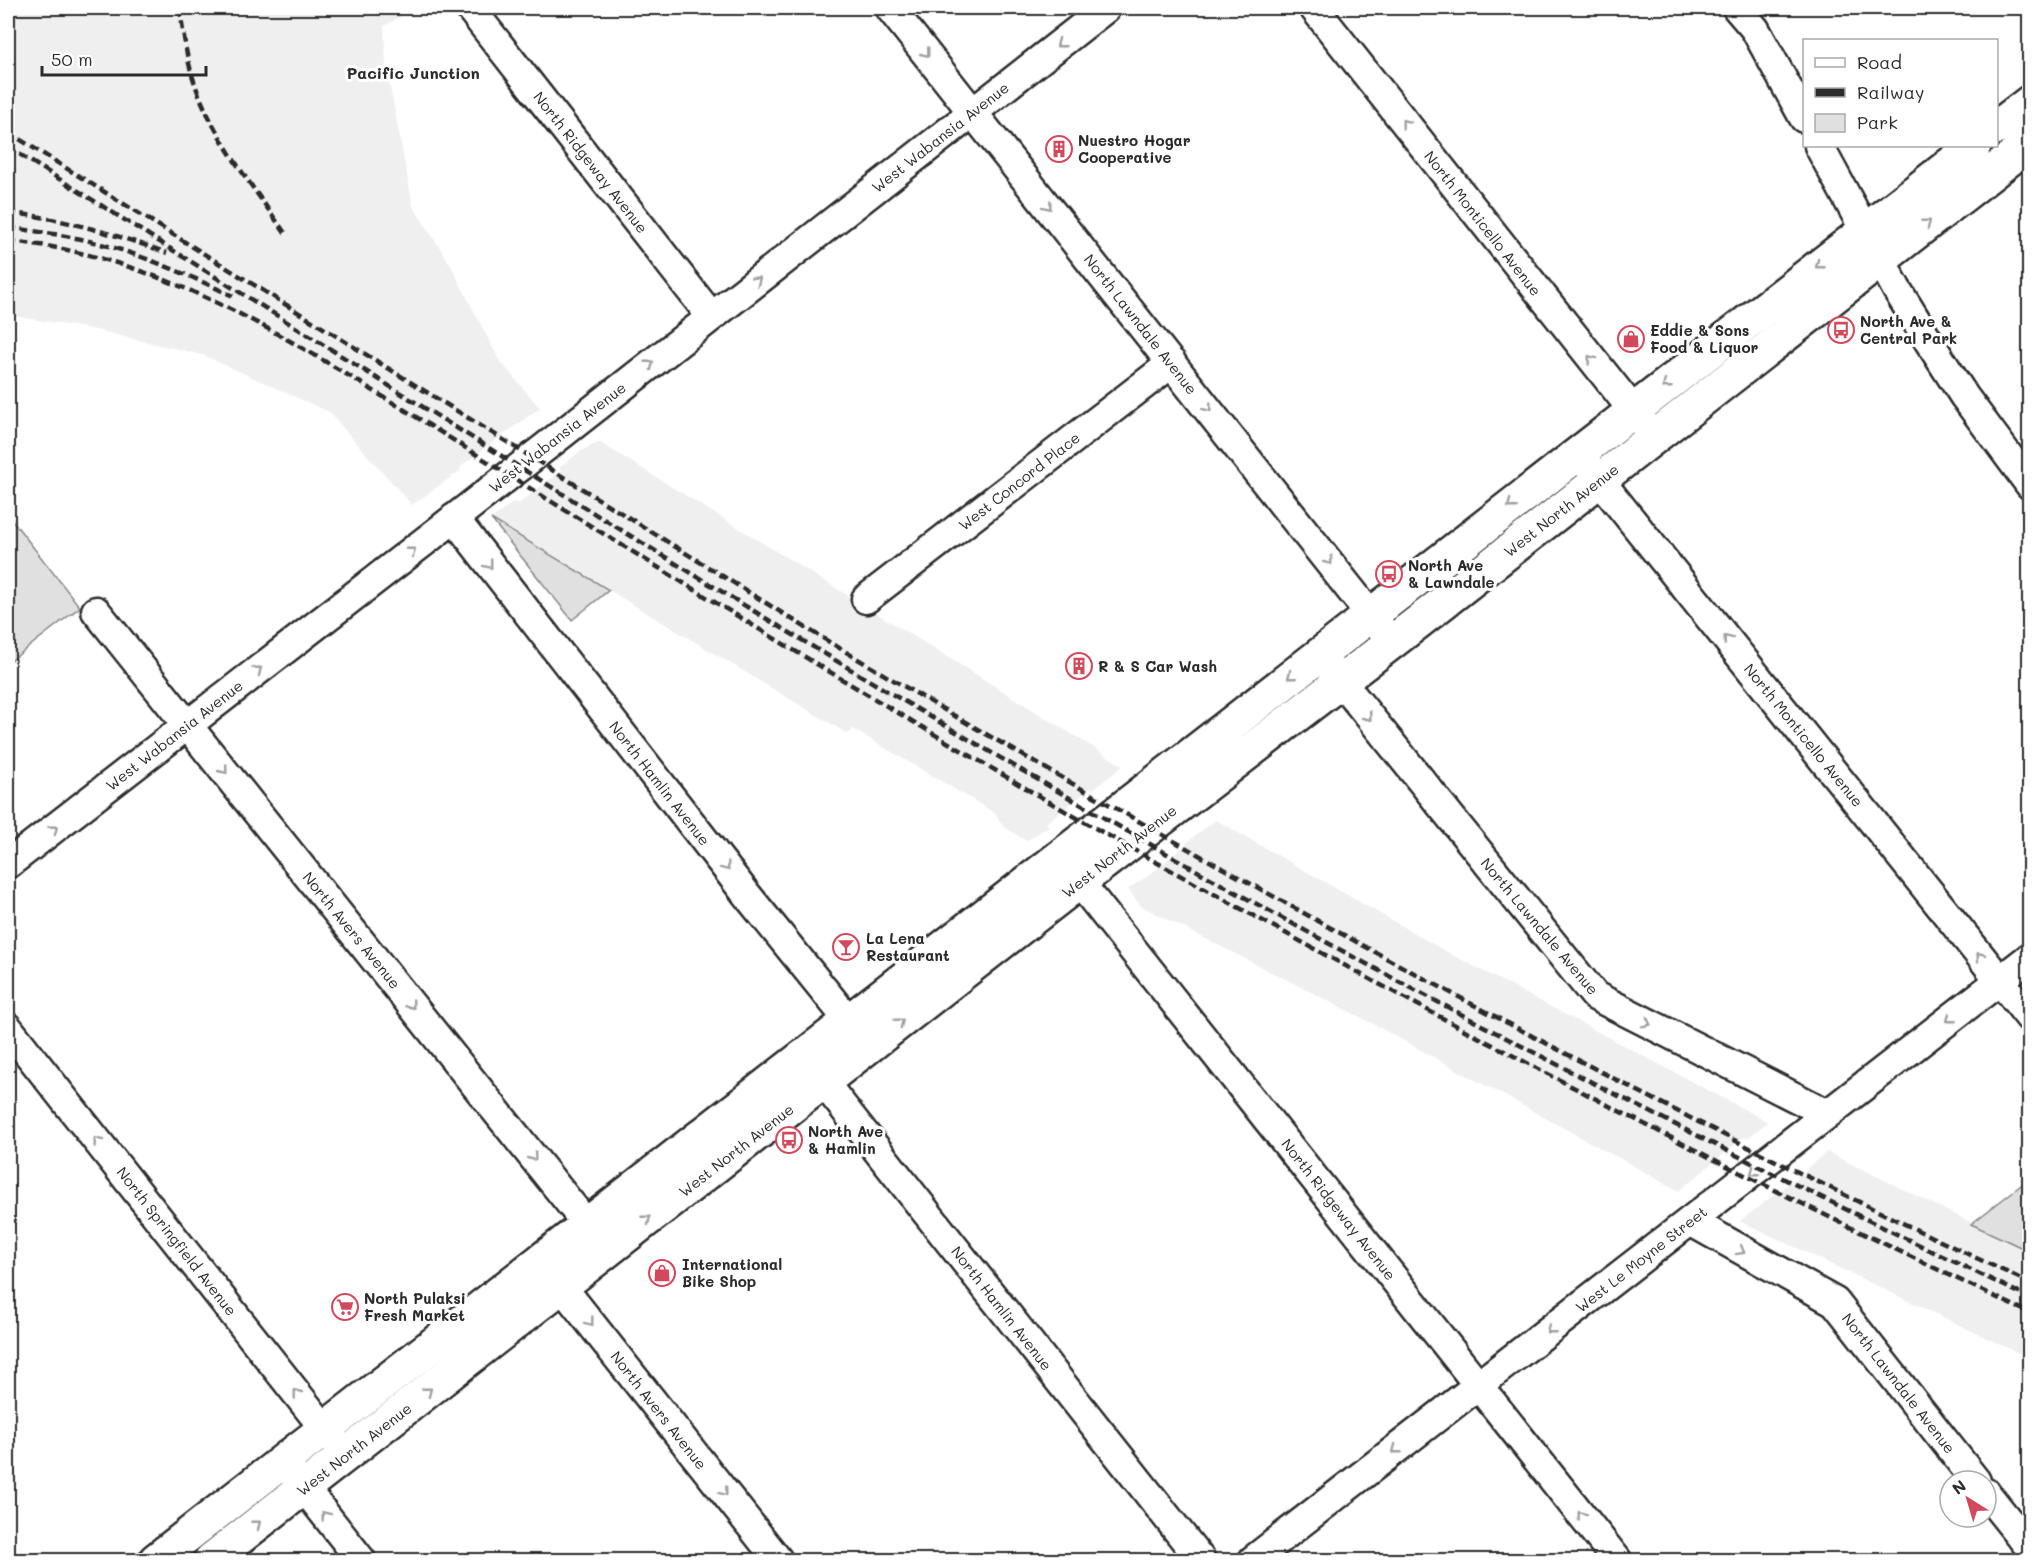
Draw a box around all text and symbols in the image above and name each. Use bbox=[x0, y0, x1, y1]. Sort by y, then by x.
one-way arrow bbox=[1055, 36, 1066, 47]
scale bar bbox=[42, 39, 206, 77]
legend bbox=[1803, 39, 1998, 147]
one-way arrow bbox=[919, 46, 930, 57]
text: 50 m bbox=[51, 47, 93, 71]
text: Road bbox=[1857, 50, 1902, 74]
district label: Pacific Junction bbox=[346, 62, 480, 83]
street label: West Wabansia Avenue bbox=[867, 77, 1013, 197]
text: Railway bbox=[1857, 80, 1924, 104]
street label: North Ridgeway Avenue bbox=[529, 87, 653, 237]
text: Park bbox=[1857, 110, 1898, 134]
one-way arrow bbox=[1402, 119, 1413, 130]
place label: Nuestro Hogar Cooperative bbox=[1078, 130, 1191, 167]
building icon: Nuestro Hogar Cooperative bbox=[1044, 134, 1074, 164]
street label: North Monticello Avenue bbox=[1420, 146, 1546, 300]
one-way arrow bbox=[1040, 199, 1051, 210]
one-way arrow bbox=[1921, 220, 1932, 231]
street label: North Lawndale Avenue bbox=[1080, 250, 1202, 398]
one-way arrow bbox=[1815, 258, 1826, 269]
one-way arrow bbox=[751, 276, 762, 287]
place label: North Ave & Central Park bbox=[1860, 311, 1957, 348]
bus stop icon: North Ave & Central Park bbox=[1826, 315, 1856, 345]
place label: Eddie & Sons Food & Liquor bbox=[1650, 320, 1759, 357]
shop icon: Eddie & Sons Food & Liquor bbox=[1616, 324, 1646, 354]
one-way arrow bbox=[1587, 354, 1598, 365]
one-way arrow bbox=[643, 360, 654, 371]
street label: West Wabansia Avenue bbox=[484, 377, 630, 497]
one-way arrow bbox=[1661, 378, 1672, 389]
one-way arrow bbox=[1200, 401, 1211, 412]
street label: West Concord Place bbox=[954, 427, 1084, 535]
street label: West North Avenue bbox=[1500, 459, 1622, 561]
one-way arrow bbox=[1507, 497, 1518, 508]
one-way arrow bbox=[405, 547, 416, 558]
one-way arrow bbox=[1321, 555, 1332, 566]
place label: North Ave & Lawndale bbox=[1408, 555, 1494, 592]
one-way arrow bbox=[482, 558, 493, 569]
bus stop icon: North Ave & Lawndale bbox=[1374, 559, 1404, 589]
one-way arrow bbox=[1724, 635, 1735, 646]
building icon: R & S Car Wash bbox=[1064, 651, 1094, 681]
place label: R & S Car Wash bbox=[1098, 656, 1217, 676]
street label: North Monticello Avenue bbox=[1740, 659, 1868, 811]
one-way arrow bbox=[251, 667, 262, 678]
one-way arrow bbox=[1287, 669, 1298, 680]
street label: West Wabansia Avenue bbox=[101, 675, 247, 795]
one-way arrow bbox=[1361, 710, 1372, 721]
street label: North Hamlin Avenue bbox=[605, 717, 715, 849]
one-way arrow bbox=[217, 764, 228, 775]
street label: West North Avenue bbox=[1058, 800, 1180, 902]
one-way arrow bbox=[47, 825, 58, 836]
street label: North Lawndale Avenue bbox=[1477, 853, 1603, 999]
one-way arrow bbox=[718, 861, 729, 872]
street label: North Avers Avenue bbox=[299, 867, 405, 993]
place label: La Lena Restaurant bbox=[866, 928, 950, 965]
bar icon: La Lena Restaurant bbox=[831, 932, 861, 962]
one-way arrow bbox=[1976, 952, 1987, 963]
one-way arrow bbox=[404, 998, 415, 1009]
one-way arrow bbox=[1946, 1012, 1957, 1023]
one-way arrow bbox=[1641, 1016, 1652, 1027]
one-way arrow bbox=[893, 1018, 904, 1029]
street label: West North Avenue bbox=[675, 1099, 797, 1201]
place label: North Ave & Hamlin bbox=[808, 1121, 883, 1158]
bus stop icon: North Ave & Hamlin bbox=[774, 1125, 804, 1155]
street label: North Ridgeway Avenue bbox=[1277, 1134, 1401, 1284]
one-way arrow bbox=[94, 1137, 105, 1148]
one-way arrow bbox=[526, 1150, 537, 1161]
street label: North Springfield Avenue bbox=[113, 1162, 241, 1320]
one-way arrow bbox=[1749, 1164, 1760, 1175]
street label: West Le Moyne Street bbox=[1571, 1201, 1711, 1317]
one-way arrow bbox=[641, 1216, 652, 1227]
street label: North Hamlin Avenue bbox=[947, 1242, 1057, 1374]
one-way arrow bbox=[1734, 1244, 1745, 1255]
place label: International Bike Shop bbox=[682, 1254, 782, 1291]
shop icon: International Bike Shop bbox=[647, 1258, 677, 1288]
place label: North Pulaksi Fresh Market bbox=[364, 1288, 466, 1325]
supermarket icon: North Pulaksi Fresh Market bbox=[330, 1292, 360, 1322]
street label: North Lawndale Avenue bbox=[1838, 1309, 1960, 1457]
one-way arrow bbox=[582, 1315, 593, 1326]
one-way arrow bbox=[1545, 1323, 1556, 1334]
street label: North Avers Avenue bbox=[606, 1347, 712, 1473]
one-way arrow bbox=[421, 1388, 432, 1399]
one-way arrow bbox=[293, 1389, 304, 1400]
street label: West North Avenue bbox=[293, 1398, 415, 1500]
one-way arrow bbox=[1391, 1442, 1402, 1453]
north arrow bbox=[1938, 1469, 1998, 1529]
text: N bbox=[1947, 1475, 1970, 1499]
one-way arrow bbox=[716, 1485, 727, 1496]
one-way arrow bbox=[321, 1510, 332, 1521]
one-way arrow bbox=[1577, 1510, 1588, 1521]
one-way arrow bbox=[251, 1521, 262, 1532]

